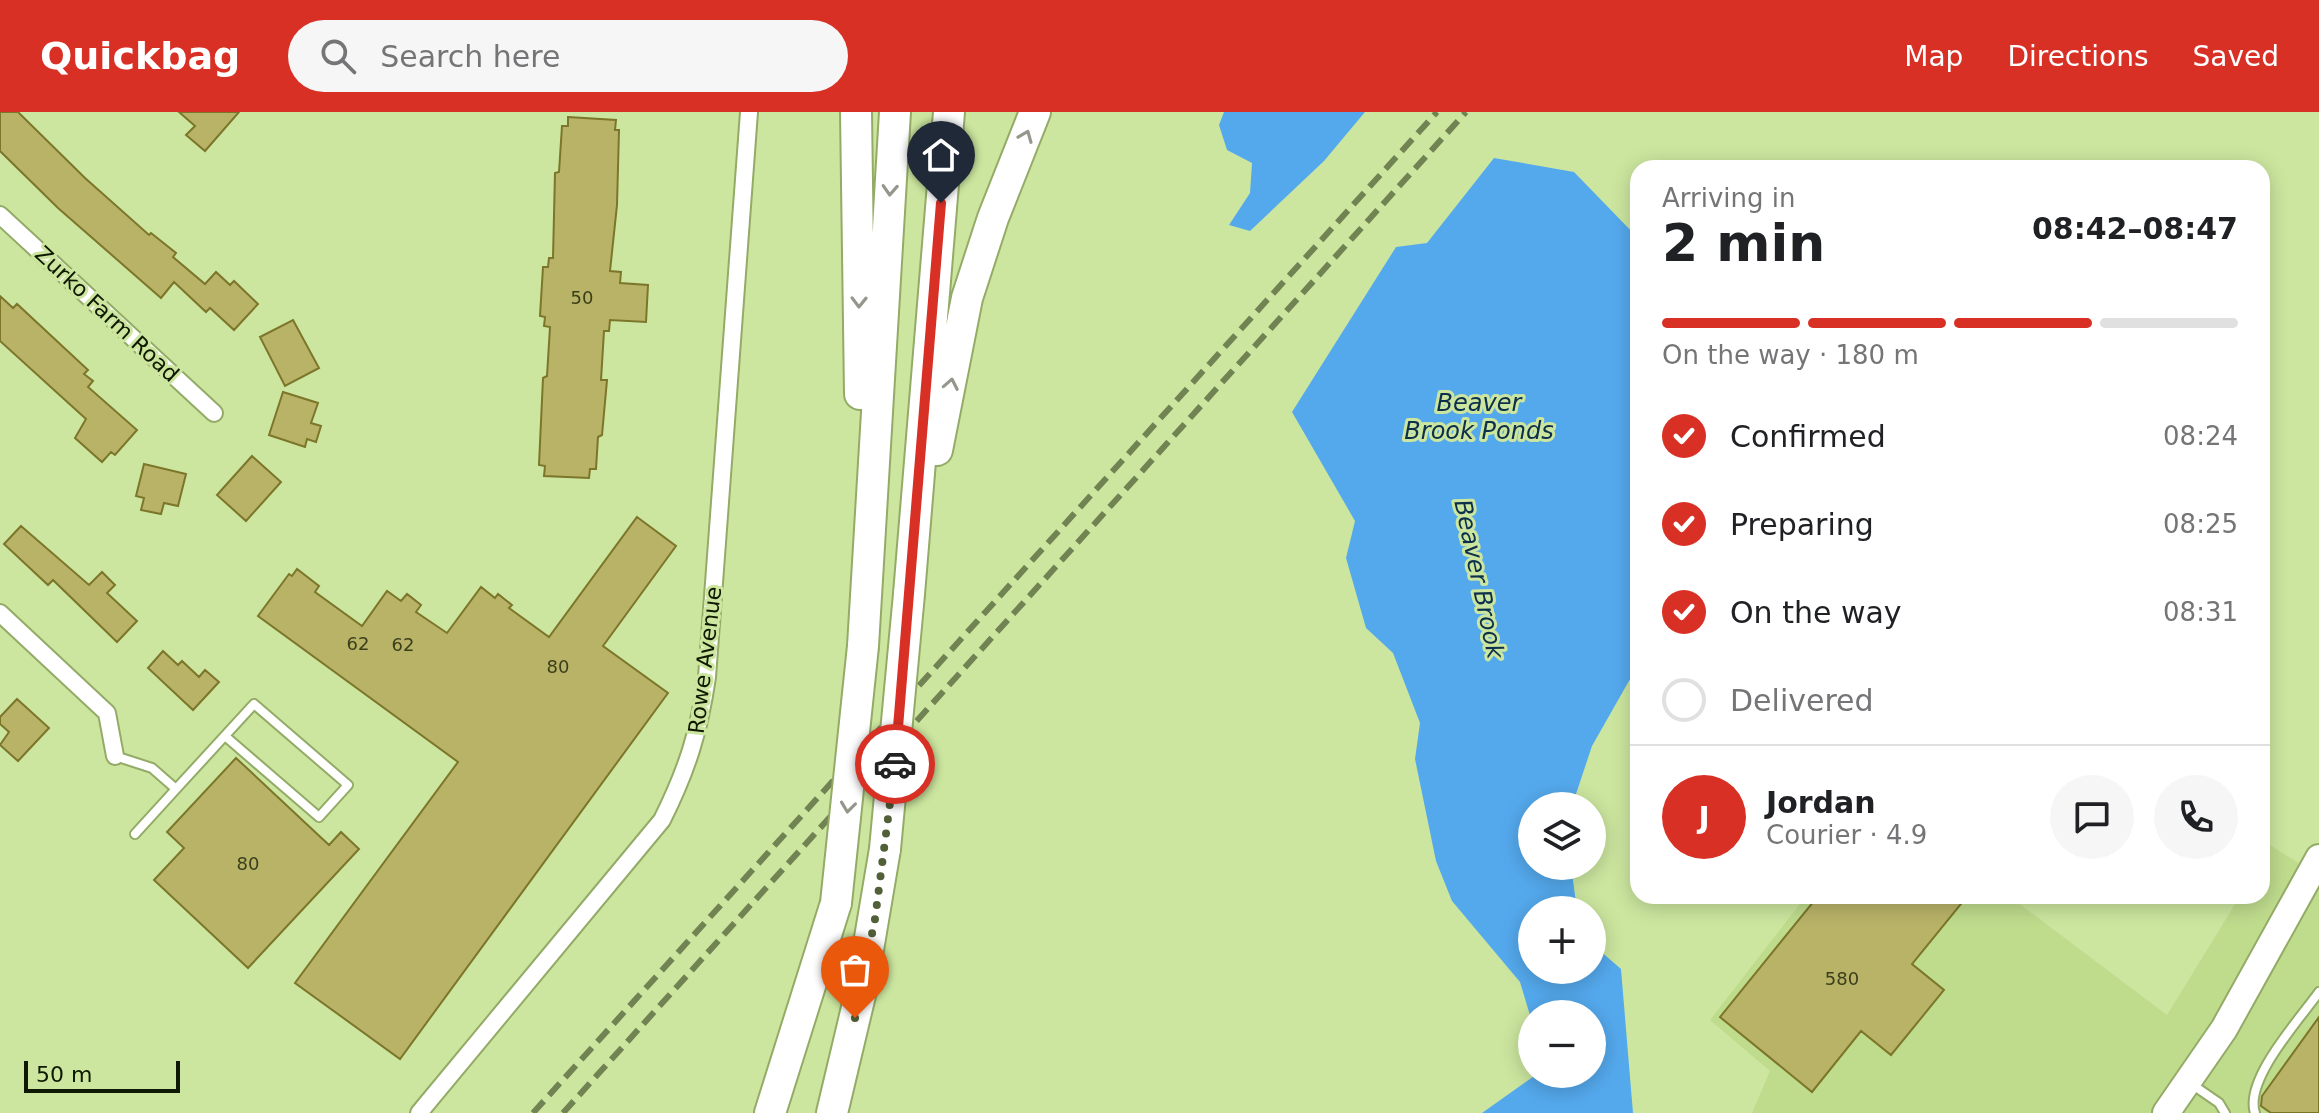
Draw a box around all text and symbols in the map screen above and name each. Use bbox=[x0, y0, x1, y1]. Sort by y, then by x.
search box bbox=[288, 20, 848, 92]
text: Quickbag bbox=[40, 34, 240, 78]
icon: search bbox=[316, 34, 360, 78]
text: Search here bbox=[380, 39, 560, 74]
text: Map bbox=[1904, 40, 1963, 73]
text: Directions bbox=[2007, 40, 2148, 73]
text: Saved bbox=[2192, 40, 2279, 73]
pin bbox=[907, 121, 975, 203]
one-way arrow bbox=[1016, 129, 1033, 143]
icon: home bbox=[919, 133, 963, 177]
text: Arriving in bbox=[1662, 183, 1796, 213]
one-way arrow bbox=[882, 184, 899, 197]
text: 08:42–08:47 bbox=[2032, 211, 2238, 246]
text: 2 min bbox=[1662, 213, 1825, 273]
street label: Zurko Farm Road bbox=[30, 241, 184, 387]
house number: 50 bbox=[571, 287, 593, 308]
one-way arrow bbox=[850, 296, 868, 309]
text: On the way · 180 m bbox=[1662, 340, 1919, 370]
one-way arrow bbox=[942, 377, 959, 390]
water label: Beaver Brook Ponds bbox=[1404, 389, 1554, 445]
icon: check bbox=[1662, 414, 1706, 458]
text: Confirmed bbox=[1730, 419, 1886, 454]
text: 08:24 bbox=[2163, 421, 2238, 451]
water label: Beaver Brook bbox=[1448, 497, 1510, 662]
icon: check bbox=[1662, 502, 1706, 546]
text: Preparing bbox=[1730, 507, 1874, 542]
text: 08:25 bbox=[2163, 509, 2238, 539]
street label: Rowe Avenue bbox=[684, 585, 726, 735]
icon: check bbox=[1662, 590, 1706, 634]
text: On the way bbox=[1730, 595, 1902, 630]
text: 08:31 bbox=[2163, 597, 2238, 627]
house number: 62 bbox=[347, 633, 369, 654]
house number: 62 bbox=[392, 634, 414, 655]
house number: 80 bbox=[547, 656, 569, 677]
text: Delivered bbox=[1730, 683, 1874, 718]
courier bbox=[855, 724, 935, 804]
icon: car bbox=[873, 742, 917, 786]
button: chat bbox=[2050, 775, 2134, 859]
button: phone bbox=[2154, 775, 2238, 859]
text: Jordan bbox=[1766, 785, 1876, 820]
map controls bbox=[1518, 792, 1606, 1088]
button: layers bbox=[1518, 792, 1606, 880]
text: J bbox=[1698, 800, 1710, 835]
one-way arrow bbox=[840, 801, 857, 814]
text: Courier · 4.9 bbox=[1766, 820, 1927, 850]
house number: 80 bbox=[237, 853, 259, 874]
button: + bbox=[1518, 896, 1606, 984]
pin bbox=[821, 936, 889, 1018]
icon: bag bbox=[833, 948, 877, 992]
house number: 580 bbox=[1825, 968, 1859, 989]
button: − bbox=[1518, 1000, 1606, 1088]
scale bar bbox=[24, 1057, 180, 1093]
text: 50 m bbox=[36, 1062, 92, 1087]

